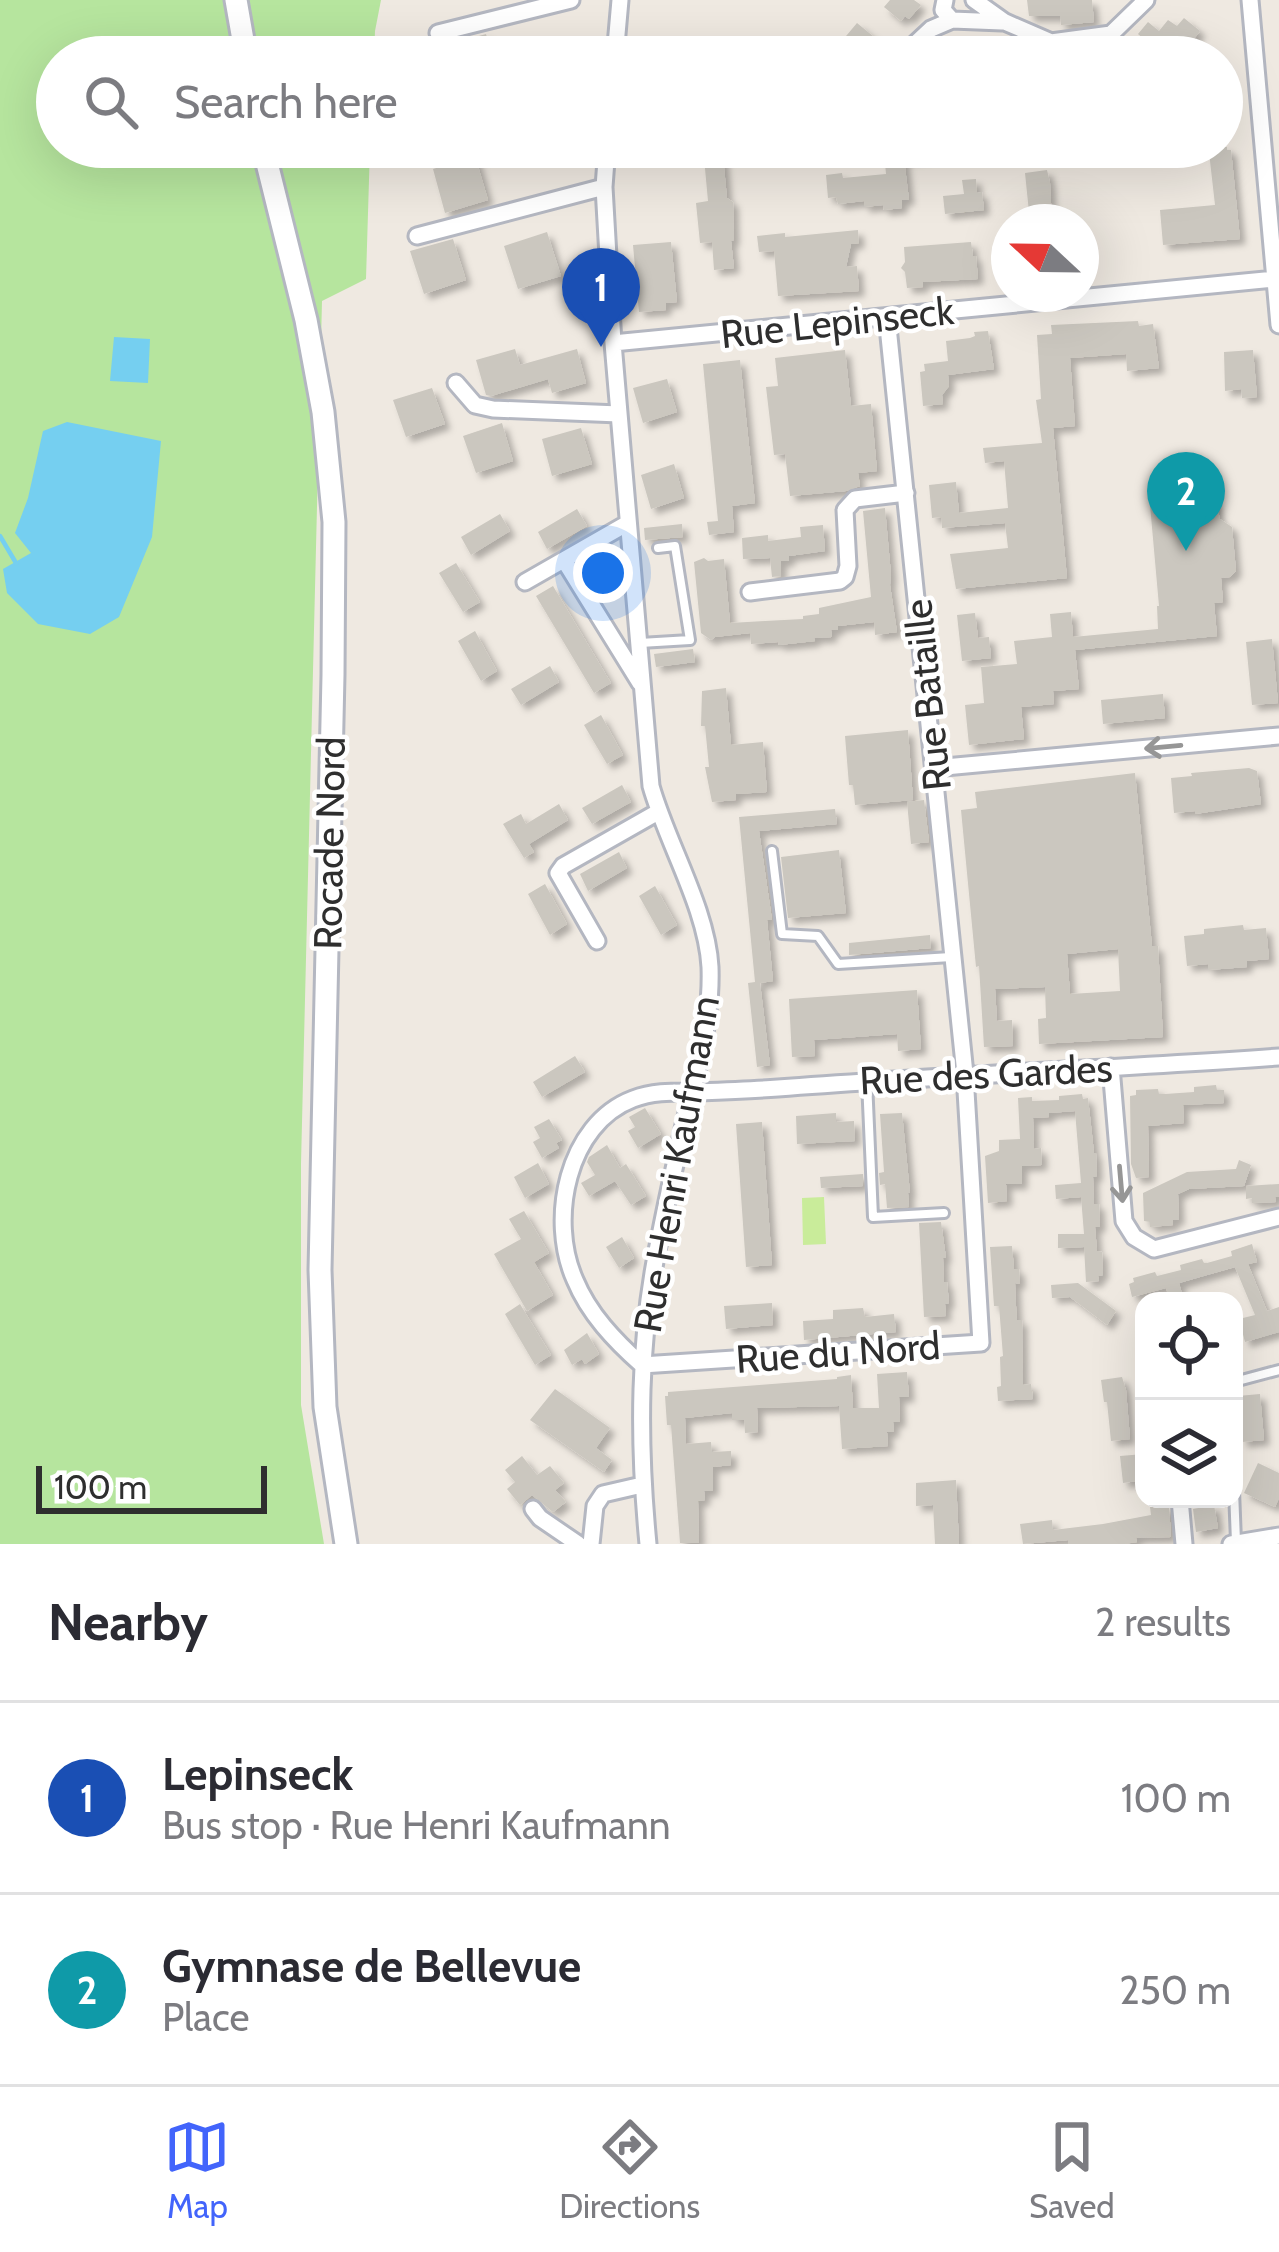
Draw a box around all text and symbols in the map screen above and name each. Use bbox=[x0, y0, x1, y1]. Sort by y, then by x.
search box bbox=[36, 36, 1243, 168]
icon: search bbox=[78, 69, 144, 135]
text: Search here bbox=[174, 75, 398, 129]
north arrow bbox=[991, 204, 1099, 312]
pin: 1 bbox=[562, 248, 640, 347]
street label: Rue Lepinseck bbox=[718, 286, 957, 358]
pin: 2 bbox=[1147, 452, 1225, 551]
your location bbox=[573, 543, 633, 603]
street label: Rue Bataille bbox=[893, 597, 961, 793]
street label: Rocade Nord bbox=[303, 736, 355, 950]
one-way arrow bbox=[1144, 736, 1183, 759]
street label: Rue Henri Kaufmann bbox=[623, 992, 729, 1336]
street label: Rue des Gardes bbox=[858, 1043, 1114, 1105]
one-way arrow bbox=[1109, 1164, 1132, 1203]
map controls bbox=[1135, 1292, 1243, 1508]
button: locate bbox=[1135, 1292, 1243, 1400]
street label: Rue du Nord bbox=[734, 1321, 942, 1383]
button: layers bbox=[1135, 1400, 1243, 1508]
scale bar bbox=[36, 1460, 267, 1513]
text: 100 m bbox=[54, 1467, 147, 1507]
text: Nearby bbox=[48, 1591, 208, 1653]
text: 2 results bbox=[1095, 1598, 1231, 1646]
text: Lepinseck bbox=[162, 1747, 353, 1801]
text: 1 bbox=[80, 1774, 94, 1822]
text: 100 m bbox=[1121, 1774, 1231, 1822]
text: Bus stop · Rue Henri Kaufmann bbox=[162, 1801, 671, 1849]
text: Gymnase de Bellevue bbox=[162, 1939, 581, 1993]
text: 2 bbox=[77, 1966, 97, 2014]
text: 250 m bbox=[1119, 1966, 1231, 2014]
text: Place bbox=[162, 1993, 249, 2041]
tab: Map bbox=[164, 2114, 230, 2226]
tab: Directions bbox=[559, 2114, 700, 2226]
tab: Saved bbox=[1029, 2114, 1115, 2226]

